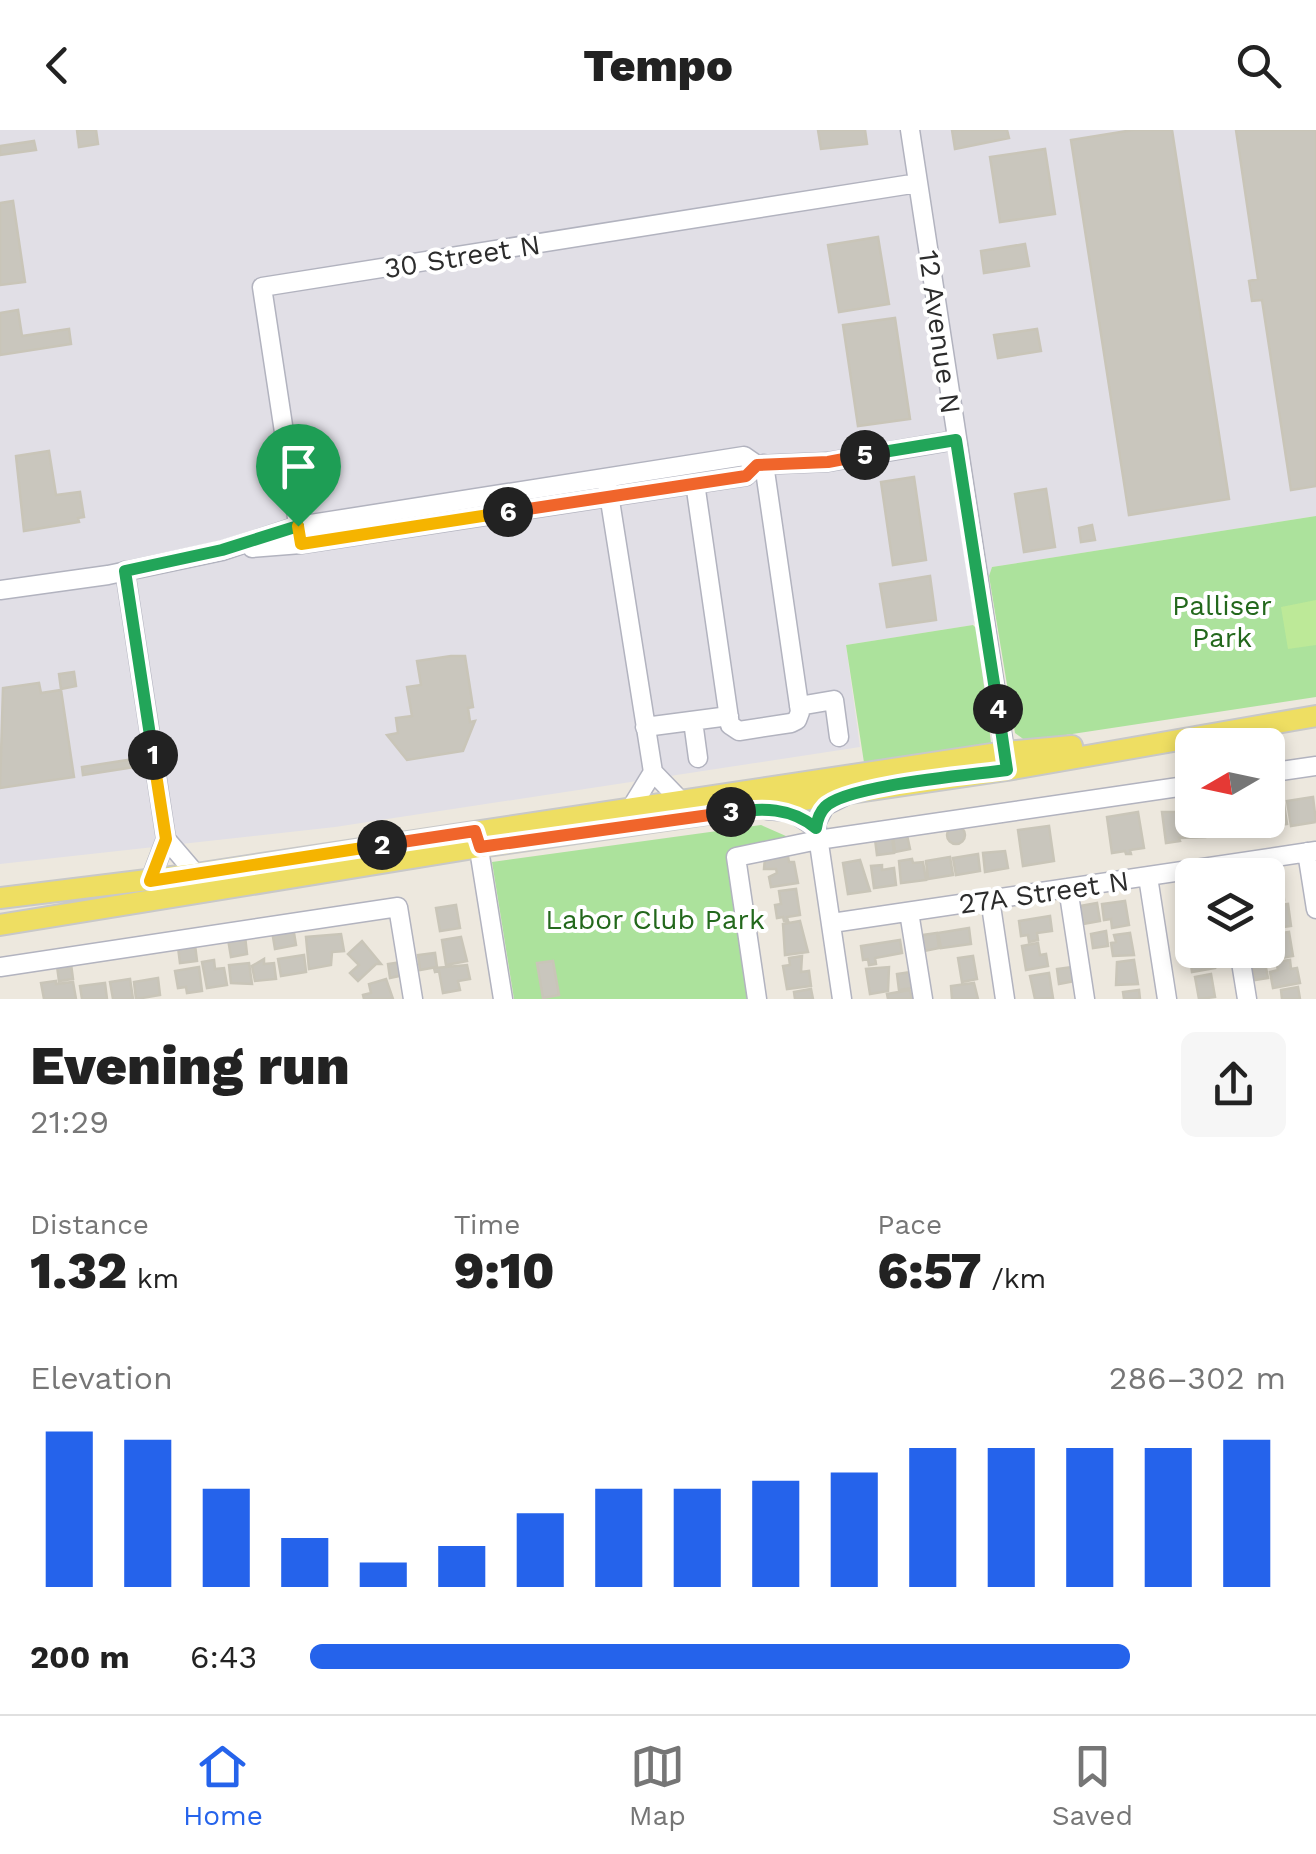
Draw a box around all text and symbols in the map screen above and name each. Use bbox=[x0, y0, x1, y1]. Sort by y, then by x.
icon: back bbox=[30, 38, 85, 93]
icon: search bbox=[1231, 38, 1286, 93]
text: Tempo bbox=[583, 39, 733, 92]
street label: 30 Street N bbox=[382, 228, 543, 285]
street label: 12 Avenue N bbox=[912, 248, 967, 416]
pin bbox=[256, 424, 341, 527]
pin: 5 bbox=[840, 430, 890, 480]
text: 5 bbox=[857, 438, 873, 471]
icon: arrive bbox=[271, 439, 326, 494]
pin: 6 bbox=[483, 487, 533, 537]
text: 6 bbox=[499, 495, 517, 528]
park label: Palliser Park bbox=[1172, 589, 1272, 654]
pin: 4 bbox=[973, 684, 1023, 734]
text: 4 bbox=[989, 692, 1007, 725]
north arrow bbox=[1175, 728, 1285, 838]
map controls bbox=[1175, 728, 1285, 968]
pin: 1 bbox=[128, 730, 178, 780]
text: 1 bbox=[147, 738, 159, 771]
pin: 3 bbox=[706, 787, 756, 837]
text: 3 bbox=[723, 795, 739, 828]
pin: 2 bbox=[357, 820, 407, 870]
text: 2 bbox=[374, 828, 390, 861]
button: layers bbox=[1175, 858, 1285, 968]
street label: 27A Street N bbox=[957, 864, 1131, 921]
park label: Labor Club Park bbox=[545, 903, 765, 936]
button: share bbox=[1181, 1032, 1286, 1137]
text: Evening run bbox=[30, 1033, 350, 1097]
text: 21:29 bbox=[30, 1103, 109, 1141]
text: Distance bbox=[30, 1208, 149, 1241]
text: Time bbox=[454, 1208, 520, 1241]
text: Pace bbox=[877, 1208, 942, 1241]
text: 1.32 bbox=[30, 1241, 127, 1300]
text: 9:10 bbox=[454, 1241, 555, 1300]
text: 6:57 bbox=[877, 1241, 982, 1300]
text: km bbox=[127, 1262, 179, 1295]
text: /km bbox=[982, 1262, 1046, 1295]
text: Elevation bbox=[30, 1359, 173, 1397]
text: 286–302 m bbox=[1109, 1359, 1286, 1397]
text: 200 m bbox=[30, 1638, 130, 1676]
text: 6:43 bbox=[190, 1638, 257, 1676]
tab: Home bbox=[183, 1739, 263, 1832]
tab: Map bbox=[629, 1739, 686, 1832]
tab: Saved bbox=[1052, 1739, 1133, 1832]

